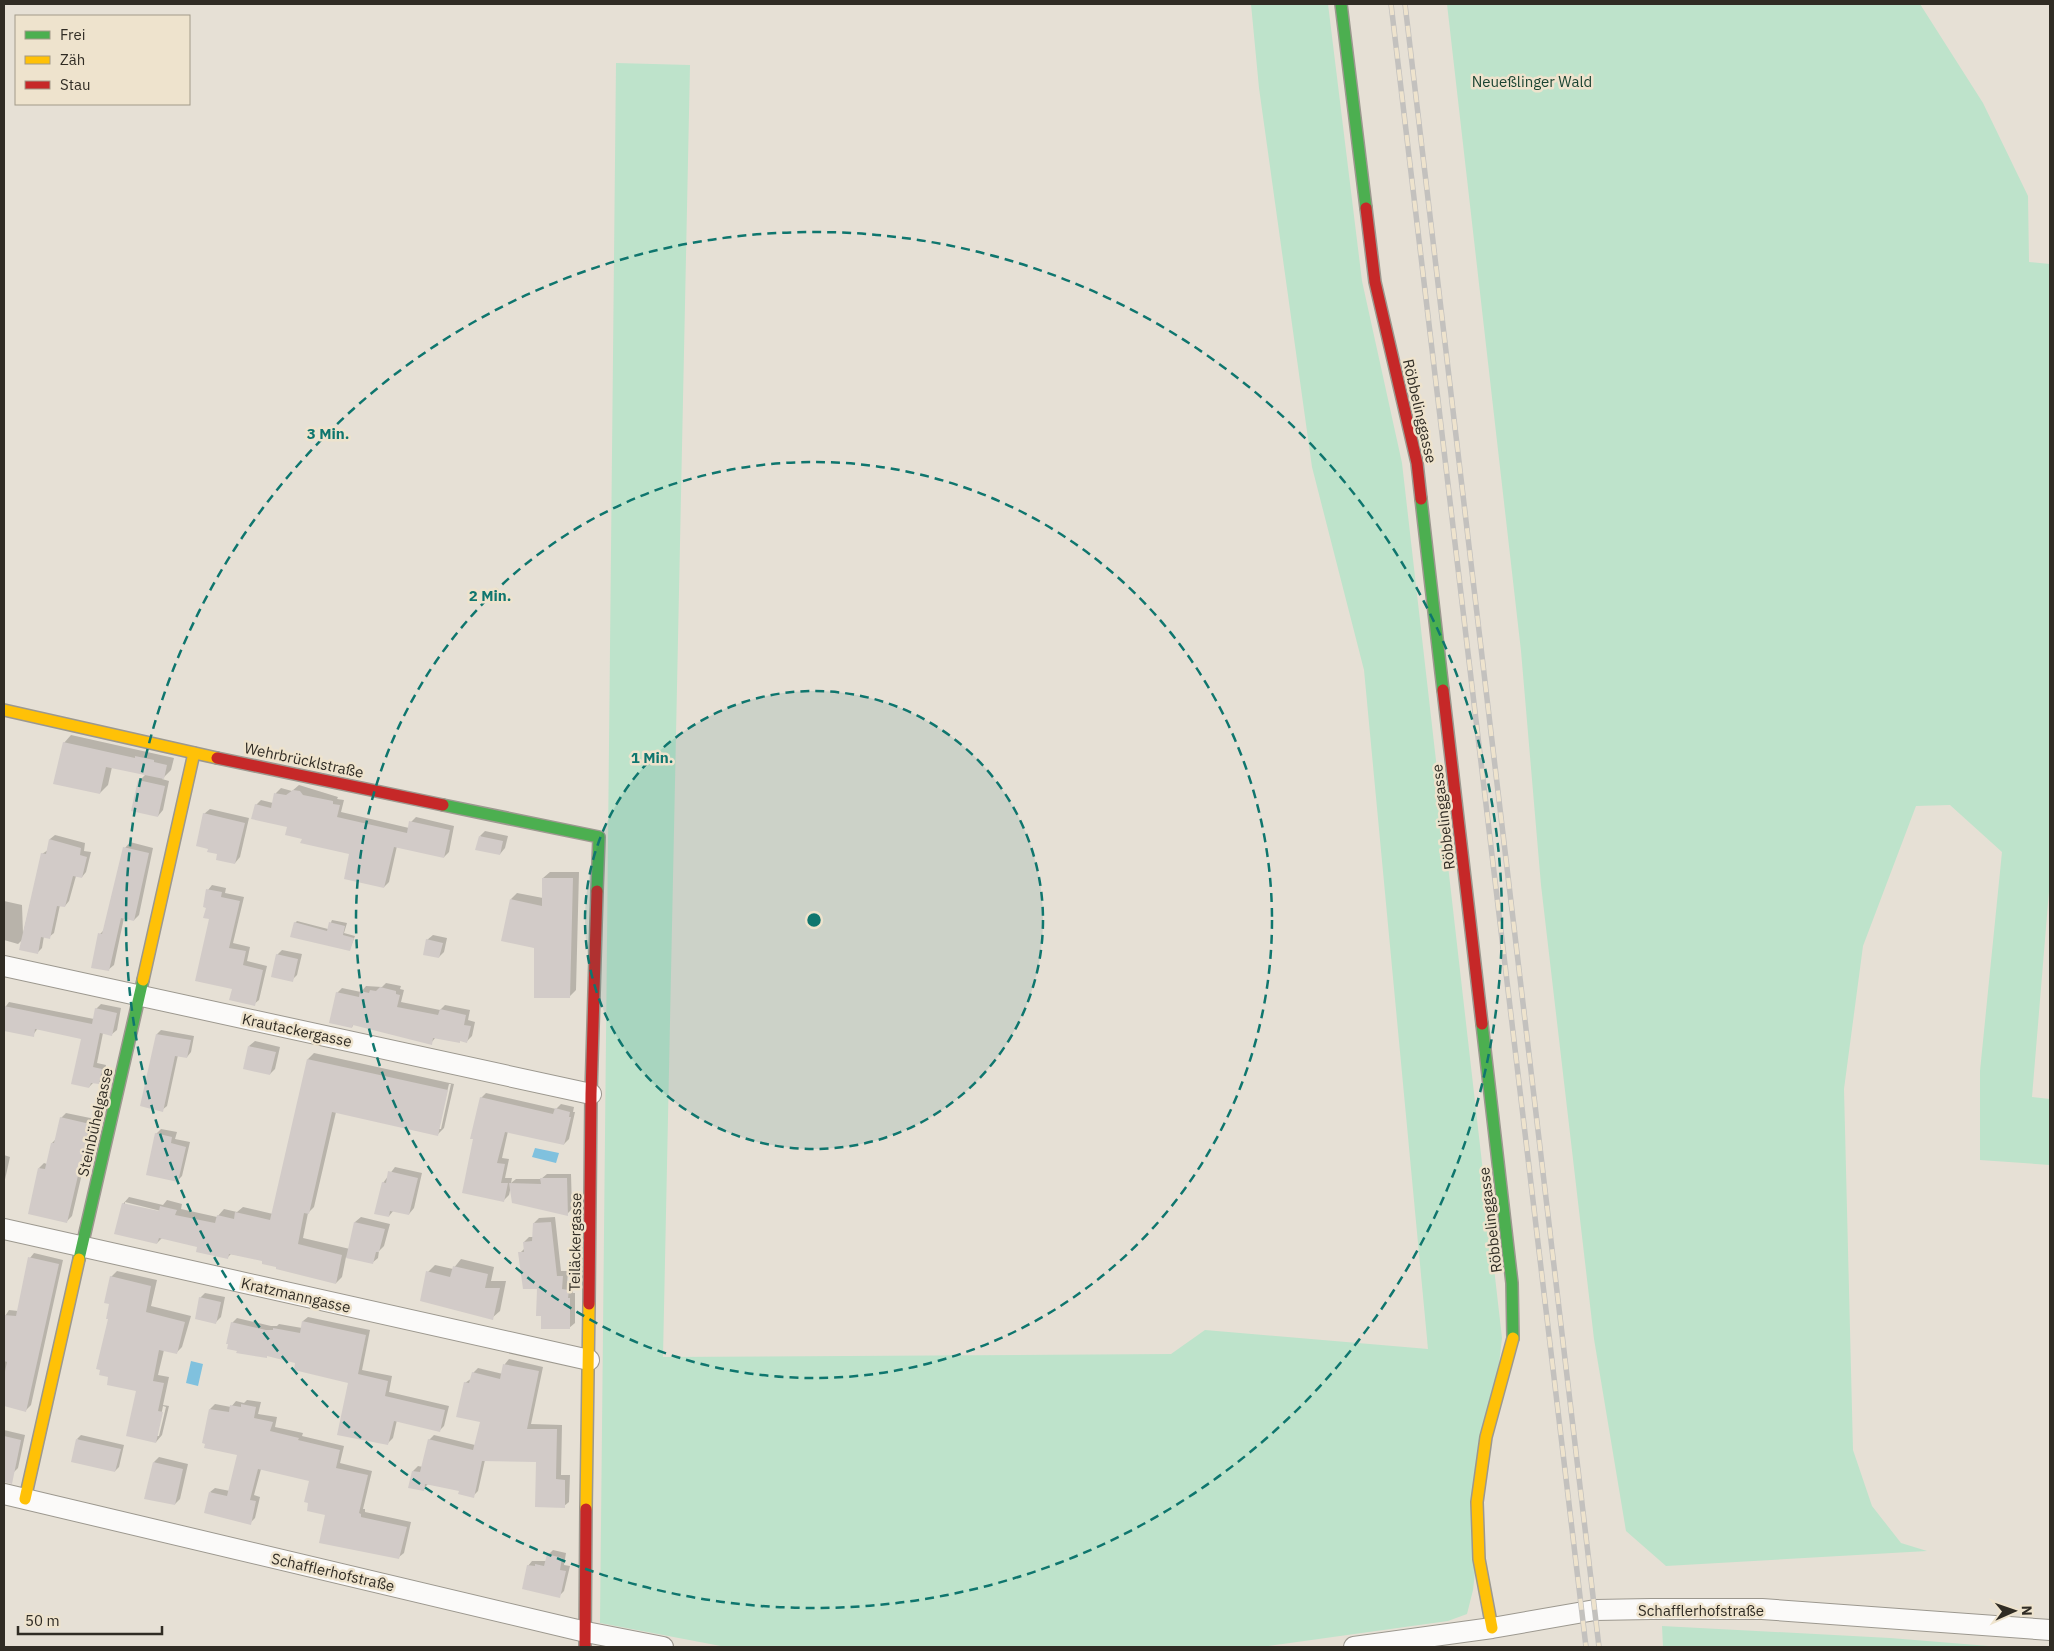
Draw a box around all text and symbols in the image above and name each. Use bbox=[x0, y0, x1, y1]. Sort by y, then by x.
legend bbox=[15, 15, 190, 105]
text: Frei bbox=[60, 25, 86, 44]
text: Zäh bbox=[60, 50, 85, 69]
park label: Neueßlinger Wald bbox=[1472, 72, 1592, 91]
text: Stau bbox=[60, 75, 91, 94]
street label: Röbbelinggasse bbox=[1399, 357, 1441, 465]
text: 3 Min. bbox=[307, 424, 349, 443]
text: 2 Min. bbox=[469, 586, 511, 605]
street label: Wehrbrücklstraße bbox=[243, 738, 365, 782]
text: 1 Min. bbox=[631, 748, 673, 767]
street label: Röbbelinggasse bbox=[1427, 763, 1459, 871]
centre of rings bbox=[805, 911, 823, 929]
street label: Krautackergasse bbox=[240, 1009, 354, 1051]
street label: Steinbühelgasse bbox=[73, 1066, 117, 1178]
street label: Röbbelinggasse bbox=[1474, 1166, 1506, 1274]
street label: Teiläckergasse bbox=[565, 1192, 585, 1292]
street label: Kratzmanngasse bbox=[239, 1273, 353, 1317]
street label: Schafflerhofstraße bbox=[270, 1549, 396, 1595]
north arrow bbox=[1989, 1586, 2039, 1636]
street label: Schafflerhofstraße bbox=[1638, 1601, 1764, 1620]
scale bar bbox=[18, 1604, 161, 1636]
text: N bbox=[2018, 1605, 2036, 1616]
text: 50 m bbox=[25, 1611, 60, 1630]

